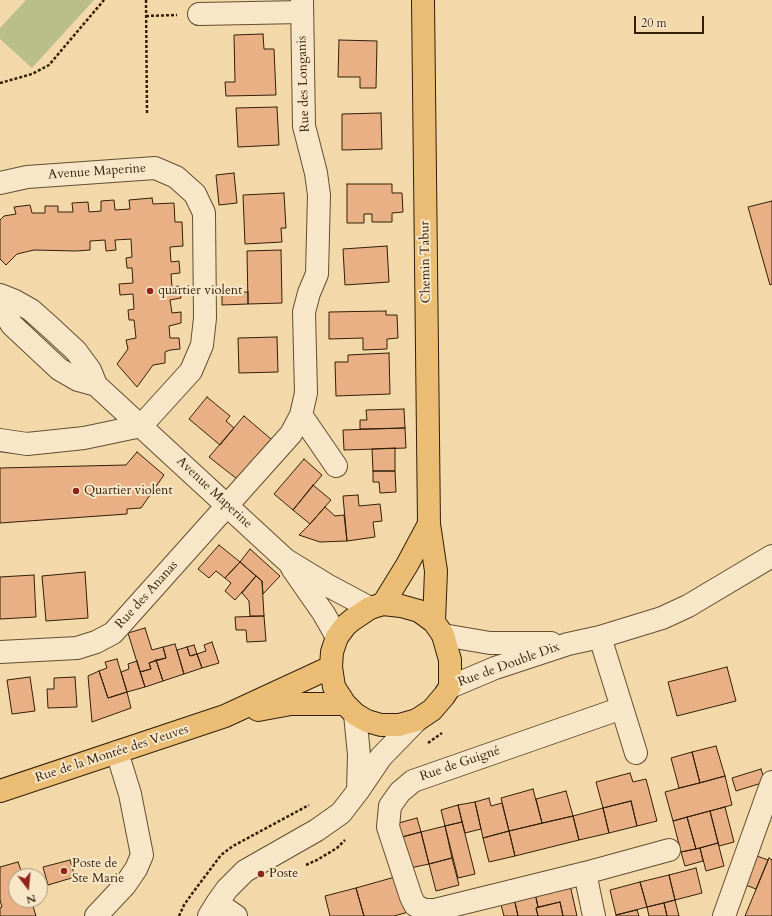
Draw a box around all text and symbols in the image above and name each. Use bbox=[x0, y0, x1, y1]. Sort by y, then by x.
scale bar bbox=[636, 8, 706, 34]
text: 20 m bbox=[641, 15, 667, 31]
street label: Rue des Longanis bbox=[295, 35, 313, 133]
street label: Avenue Maperine bbox=[48, 161, 146, 183]
street label: Chemin Tabur bbox=[417, 221, 435, 303]
place label: quartier violent bbox=[158, 283, 242, 299]
marker: quartier violent bbox=[145, 286, 155, 296]
street label: Avenue Maperine bbox=[173, 454, 255, 532]
place label: Quartier violent bbox=[84, 483, 173, 499]
marker: Quartier violent bbox=[71, 486, 81, 496]
street label: Rue des Ananas bbox=[112, 558, 182, 632]
street label: Rue de Double Dix bbox=[456, 639, 562, 691]
street label: Rue de la Montée des Veuves bbox=[33, 722, 191, 786]
street label: Rue de Guigné bbox=[418, 743, 502, 785]
place label: Poste de Ste Marie bbox=[72, 856, 124, 887]
marker: Poste de Ste Marie bbox=[59, 866, 69, 876]
place label: Poste bbox=[269, 866, 298, 882]
north arrow bbox=[8, 868, 48, 908]
marker: Poste bbox=[256, 869, 266, 879]
text: N bbox=[25, 891, 38, 908]

